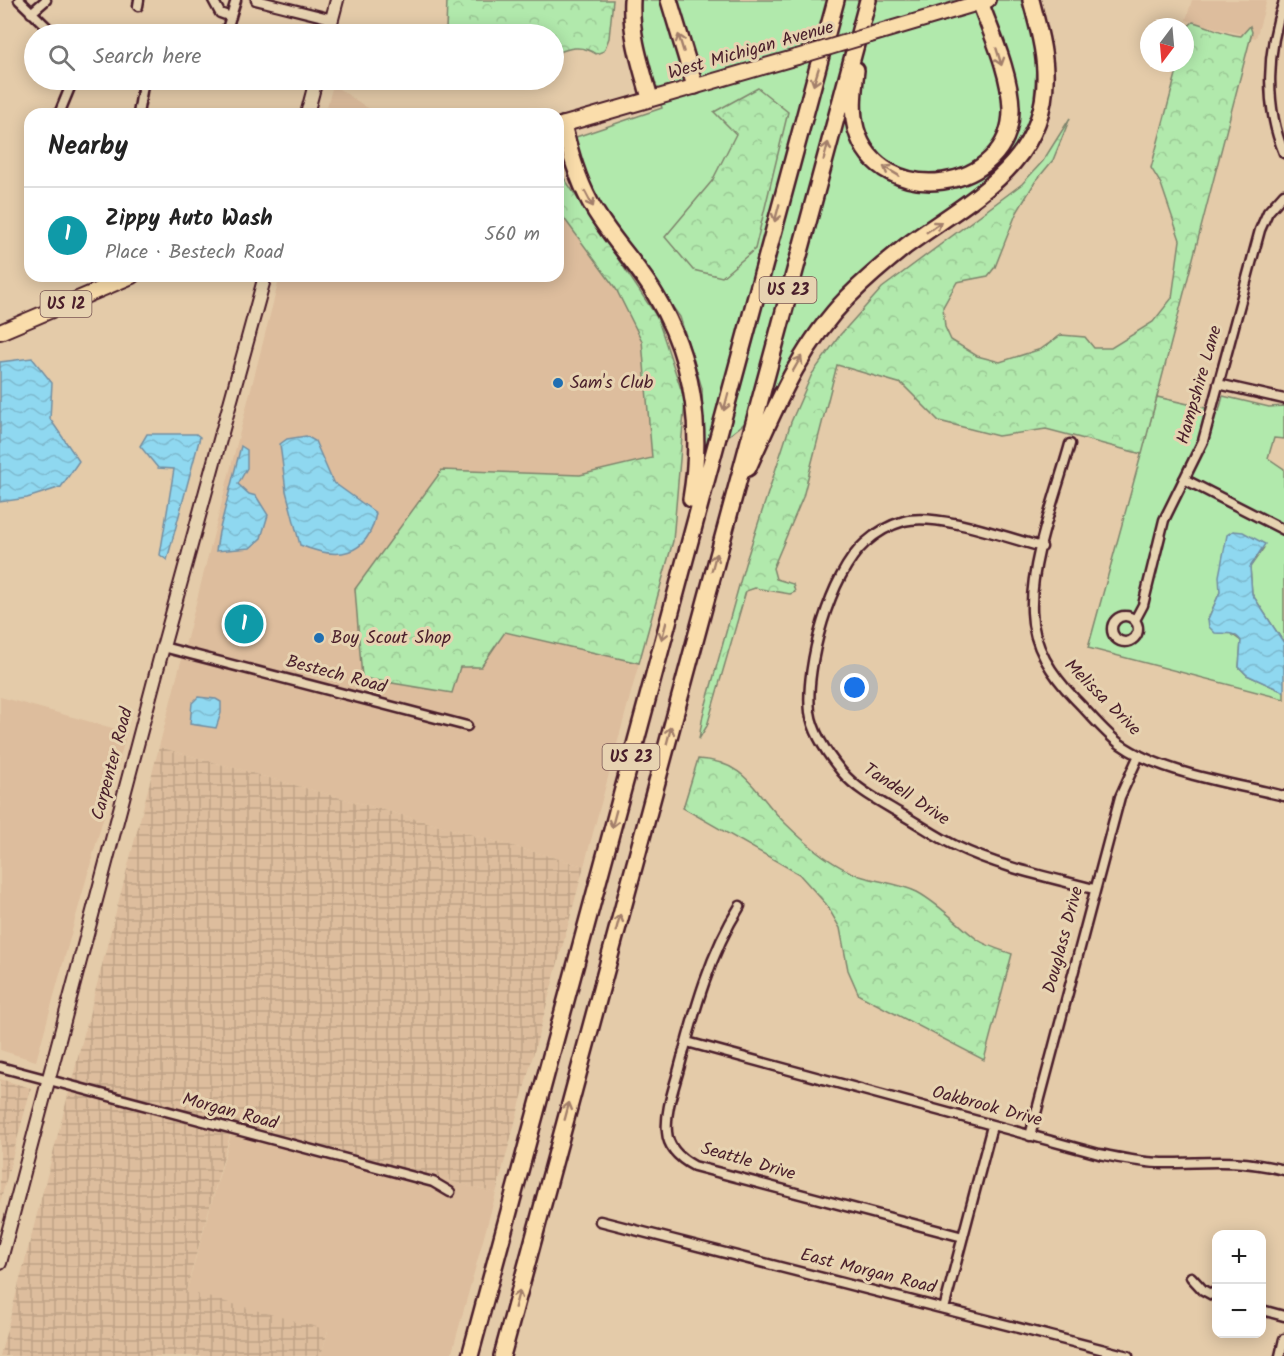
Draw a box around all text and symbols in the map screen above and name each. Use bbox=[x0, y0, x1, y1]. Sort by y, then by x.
street label: West Michigan Avenue bbox=[665, 13, 837, 89]
north arrow bbox=[1140, 18, 1194, 72]
search box bbox=[24, 24, 564, 90]
one-way arrow bbox=[674, 34, 685, 53]
text: Search here bbox=[93, 40, 201, 75]
icon: search bbox=[45, 41, 78, 74]
one-way arrow bbox=[994, 47, 1005, 66]
one-way arrow bbox=[810, 67, 821, 86]
text: Nearby bbox=[48, 126, 128, 168]
one-way arrow bbox=[821, 142, 833, 161]
one-way arrow bbox=[883, 165, 900, 177]
one-way arrow bbox=[583, 190, 595, 207]
text: Zippy Auto Wash bbox=[105, 202, 273, 237]
one-way arrow bbox=[770, 204, 782, 223]
text: 1 bbox=[64, 219, 71, 251]
text: 560 m bbox=[484, 219, 540, 251]
one-way arrow bbox=[925, 221, 941, 233]
text: Place · Bestech Road bbox=[105, 237, 284, 269]
road number: US 23 bbox=[760, 277, 816, 303]
road number: US 12 bbox=[40, 291, 92, 317]
street label: Hampshire Lane bbox=[1169, 322, 1231, 448]
one-way arrow bbox=[792, 355, 803, 373]
place label: Sam's Club bbox=[570, 369, 654, 398]
marker: Sam's Club bbox=[551, 376, 565, 390]
one-way arrow bbox=[720, 392, 731, 411]
one-way arrow bbox=[709, 553, 721, 572]
pin: 1 bbox=[224, 602, 264, 646]
one-way arrow bbox=[658, 621, 670, 640]
place label: Boy Scout Shop bbox=[331, 624, 451, 653]
marker: Boy Scout Shop bbox=[312, 631, 326, 645]
street label: Bestech Road bbox=[282, 648, 391, 703]
street label: Melissa Drive bbox=[1057, 653, 1147, 743]
your location bbox=[840, 673, 869, 702]
street label: Carpenter Road bbox=[84, 703, 142, 824]
one-way arrow bbox=[664, 725, 675, 744]
road number: US 23 bbox=[602, 744, 660, 770]
street label: Tandell Drive bbox=[857, 756, 955, 834]
one-way arrow bbox=[608, 809, 619, 828]
street label: Douglass Drive bbox=[1036, 883, 1092, 997]
one-way arrow bbox=[613, 914, 624, 933]
street label: Oakbrook Drive bbox=[929, 1078, 1045, 1136]
street label: Morgan Road bbox=[179, 1085, 282, 1139]
one-way arrow bbox=[562, 1102, 573, 1121]
street label: Seattle Drive bbox=[697, 1135, 799, 1189]
map controls bbox=[1212, 1230, 1266, 1338]
button: + bbox=[1212, 1230, 1266, 1284]
street label: East Morgan Road bbox=[797, 1241, 940, 1303]
button: − bbox=[1212, 1284, 1266, 1338]
one-way arrow bbox=[511, 1290, 523, 1309]

